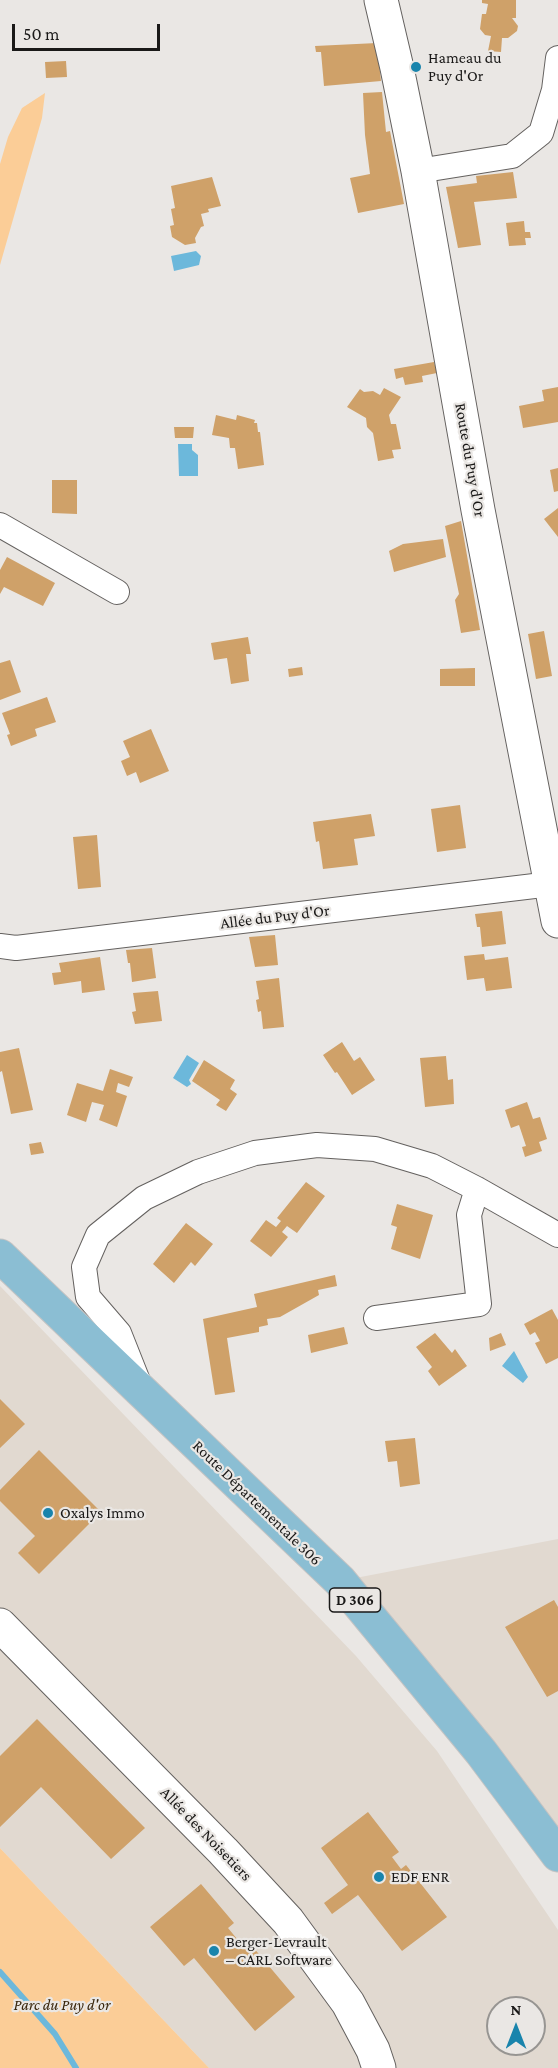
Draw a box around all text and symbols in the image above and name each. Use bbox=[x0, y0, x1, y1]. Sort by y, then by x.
scale bar bbox=[15, 12, 164, 50]
text: 50 m bbox=[23, 24, 60, 44]
place label: Hameau du Puy d'Or bbox=[428, 48, 502, 86]
marker: Hameau du Puy d'Or bbox=[409, 60, 423, 74]
street label: Route du Puy d'Or bbox=[451, 401, 489, 519]
street label: Allée du Puy d'Or bbox=[219, 901, 331, 933]
street label: Route Départementale 306 bbox=[189, 1436, 325, 1570]
place label: Oxalys Immo bbox=[60, 1503, 145, 1523]
marker: Oxalys Immo bbox=[41, 1506, 55, 1520]
road number: D 306 bbox=[330, 1588, 380, 1612]
street label: Allée des Noisetiers bbox=[156, 1783, 256, 1885]
place label: EDF ENR bbox=[391, 1867, 449, 1887]
marker: EDF ENR bbox=[372, 1870, 386, 1884]
place label: Berger-Levrault – CARL Software bbox=[226, 1932, 332, 1970]
marker: Berger-Levrault – CARL Software bbox=[207, 1944, 221, 1958]
park label: Parc du Puy d'or bbox=[14, 1995, 110, 2015]
north arrow bbox=[486, 1996, 546, 2056]
text: N bbox=[511, 2001, 521, 2018]

